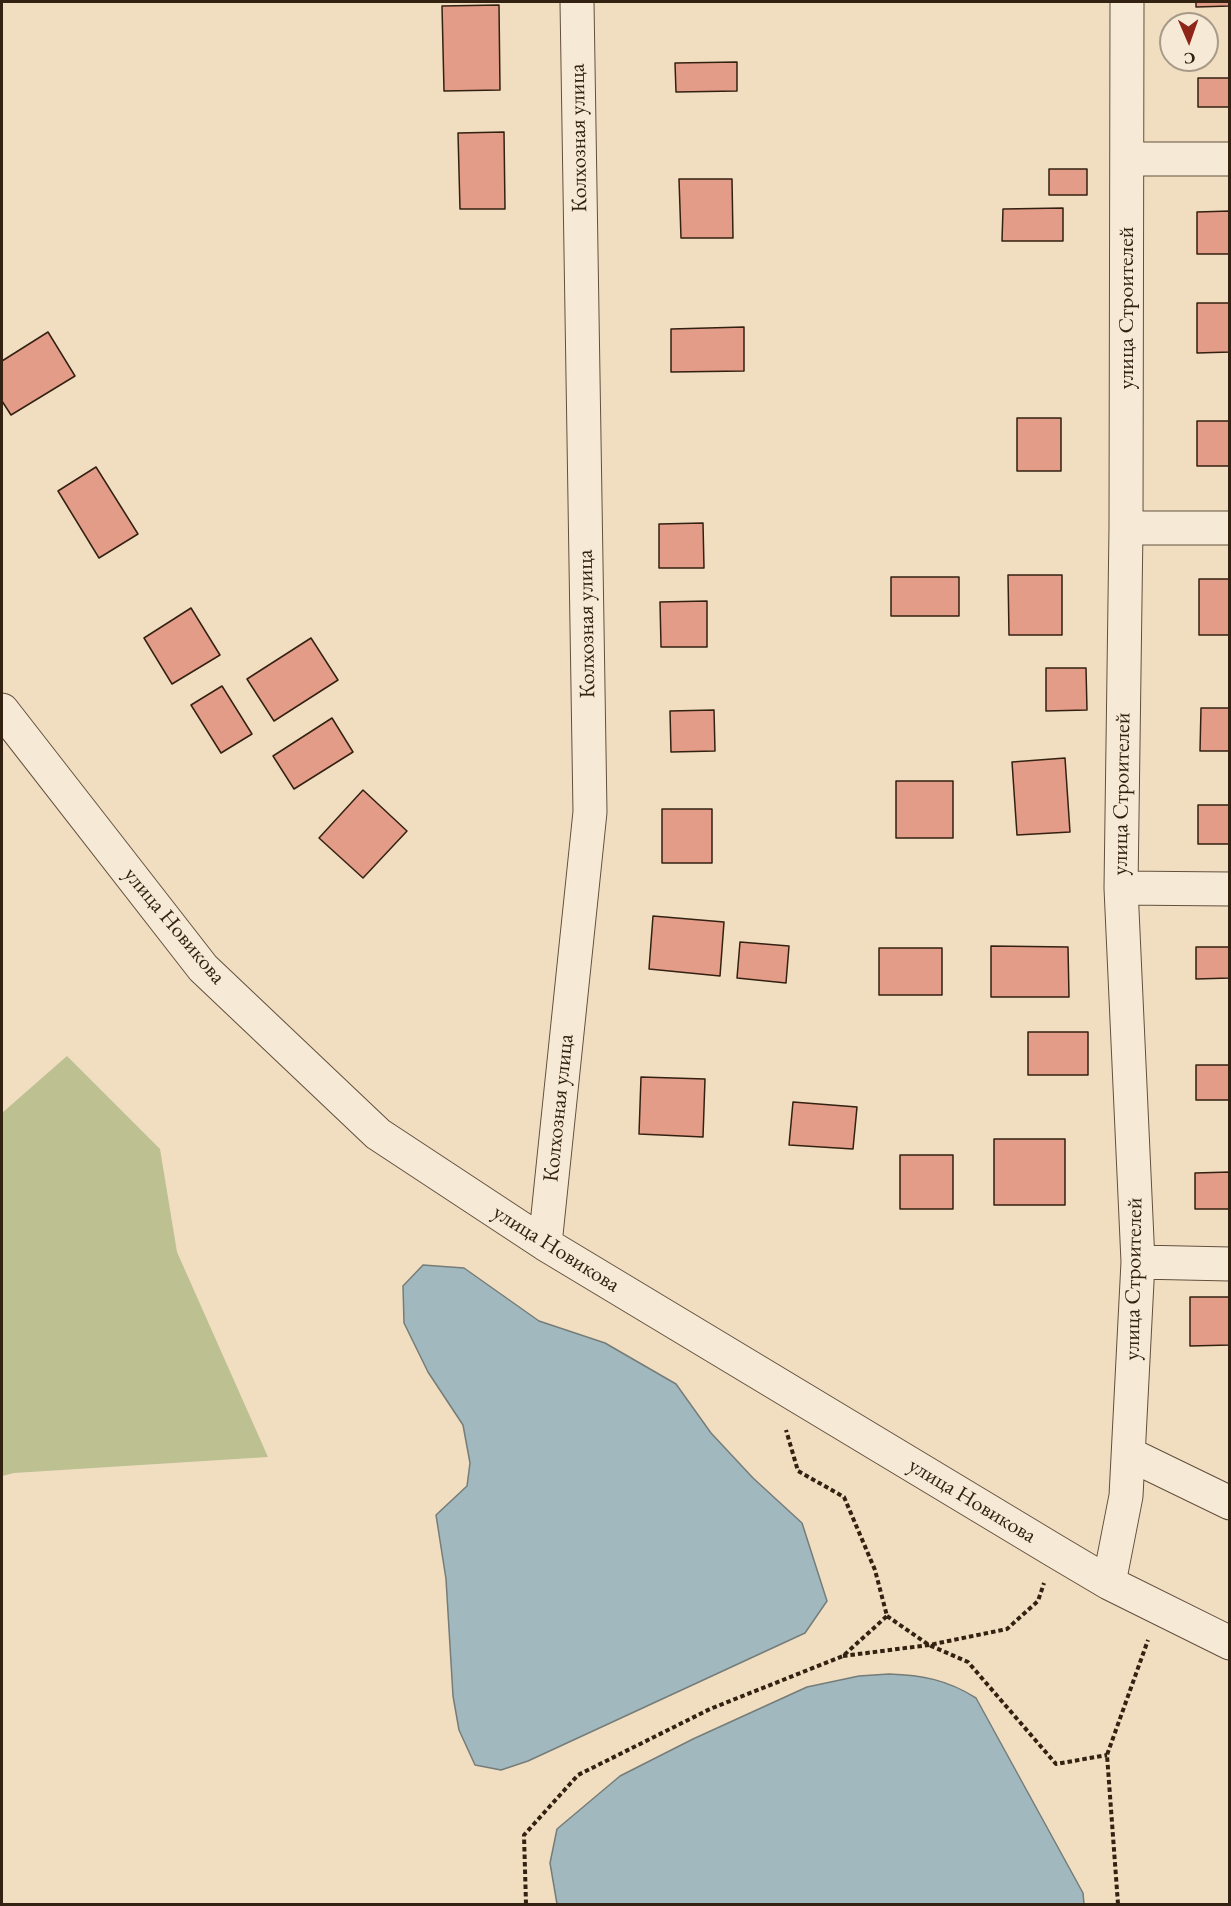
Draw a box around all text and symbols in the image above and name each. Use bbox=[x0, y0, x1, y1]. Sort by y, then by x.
north arrow bbox=[1159, 12, 1219, 72]
text: С bbox=[1184, 48, 1196, 69]
street label: Колхозная улица bbox=[565, 63, 593, 213]
street label: улица Строителей bbox=[1114, 227, 1140, 389]
street label: Колхозная улица bbox=[573, 549, 601, 699]
street label: улица Строителей bbox=[1107, 712, 1137, 876]
street label: улица Новикова bbox=[117, 862, 231, 990]
street label: Колхозная улица bbox=[538, 1033, 580, 1183]
street label: улица Строителей bbox=[1119, 1197, 1149, 1361]
street label: улица Новикова bbox=[488, 1200, 624, 1298]
street label: улица Новикова bbox=[903, 1452, 1041, 1550]

